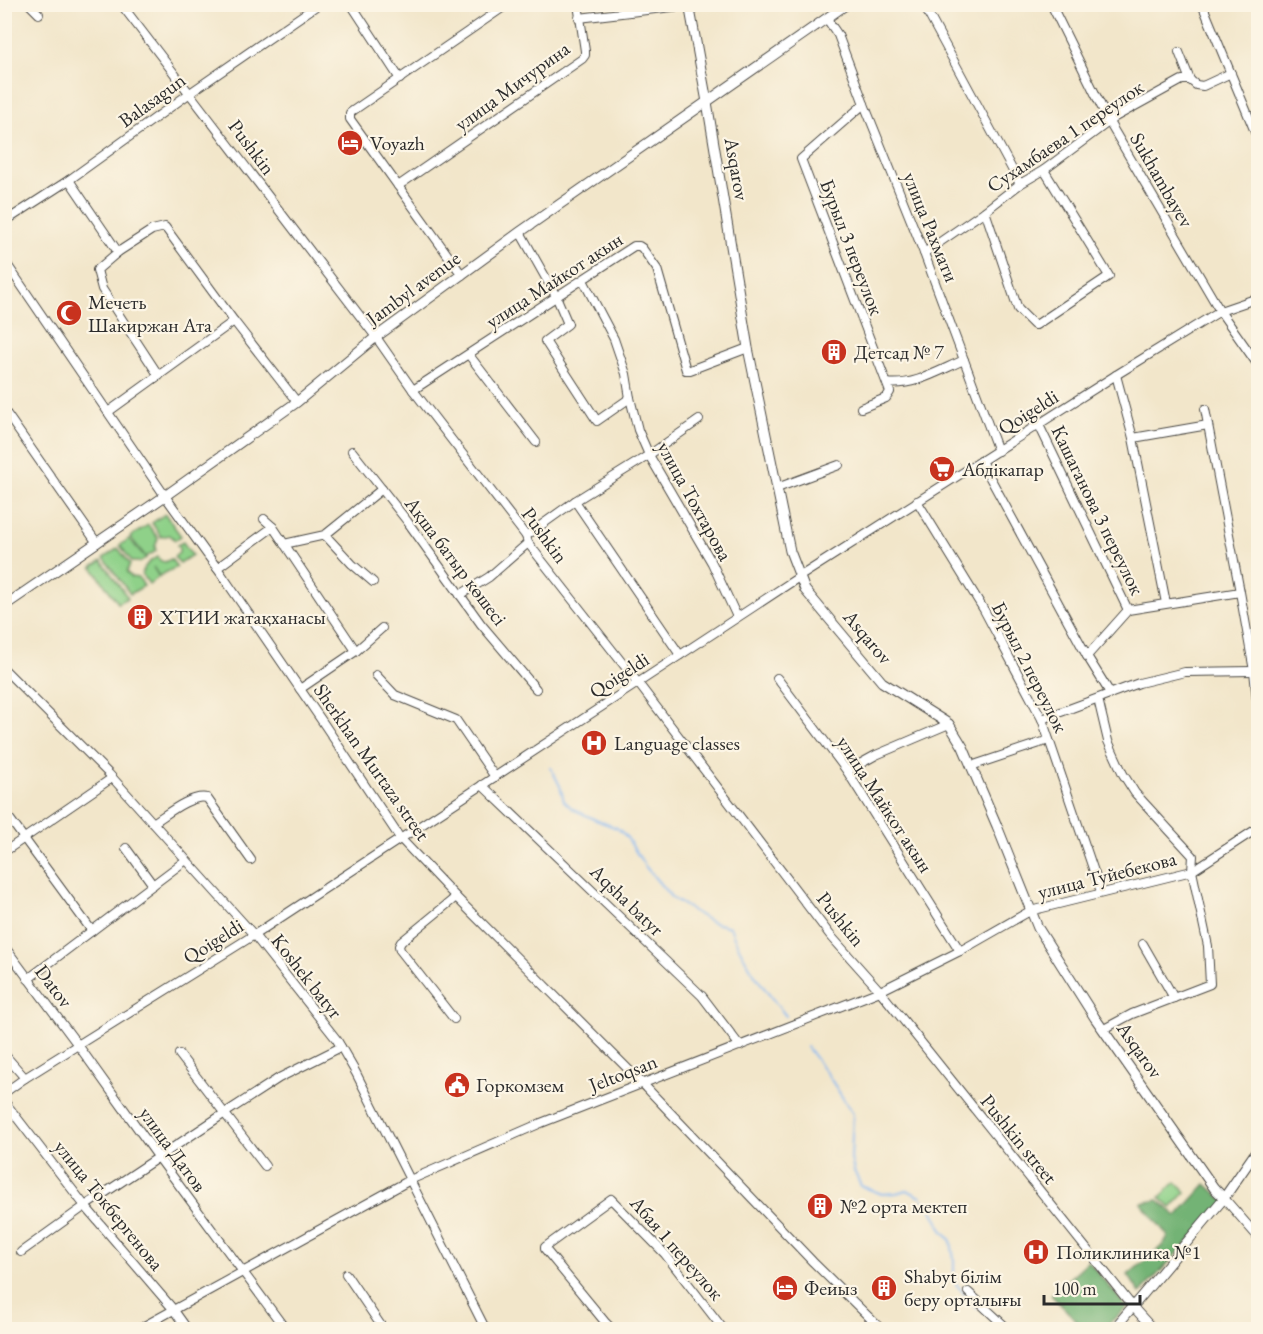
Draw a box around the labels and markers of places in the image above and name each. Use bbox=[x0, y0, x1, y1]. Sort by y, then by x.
hotel icon: Voyazh bbox=[335, 128, 365, 158]
place label: Voyazh bbox=[370, 130, 425, 156]
place label: Мечеть Шакиржан Ата bbox=[88, 289, 212, 338]
mosque icon: Мечеть Шакиржан Ата bbox=[54, 298, 84, 328]
building icon: Детсад № 7 bbox=[819, 337, 849, 367]
place label: Детсад № 7 bbox=[854, 339, 944, 365]
supermarket icon: Абдiкапар bbox=[927, 454, 957, 484]
place label: Абдiкапар bbox=[961, 456, 1044, 482]
building icon: ХТИИ жатақханасы bbox=[125, 602, 155, 632]
place label: ХТИИ жатақханасы bbox=[159, 604, 326, 630]
hospital icon: Language classes bbox=[579, 728, 609, 758]
place label: Language classes bbox=[614, 730, 740, 756]
public building icon: Горкомзем bbox=[442, 1070, 472, 1100]
place label: Горкомзем bbox=[476, 1072, 565, 1098]
building icon: №2 орта мектеп bbox=[805, 1191, 835, 1221]
place label: №2 орта мектеп bbox=[840, 1193, 967, 1219]
hospital icon: Поликлиника №1 bbox=[1021, 1237, 1051, 1267]
place label: Поликлиника №1 bbox=[1056, 1239, 1201, 1265]
place label: Shabyt білім беру орталығы bbox=[904, 1263, 1022, 1312]
hotel icon: Феиыз bbox=[770, 1273, 800, 1303]
building icon: Shabyt білім беру орталығы bbox=[869, 1273, 899, 1303]
place label: Феиыз bbox=[804, 1275, 858, 1301]

